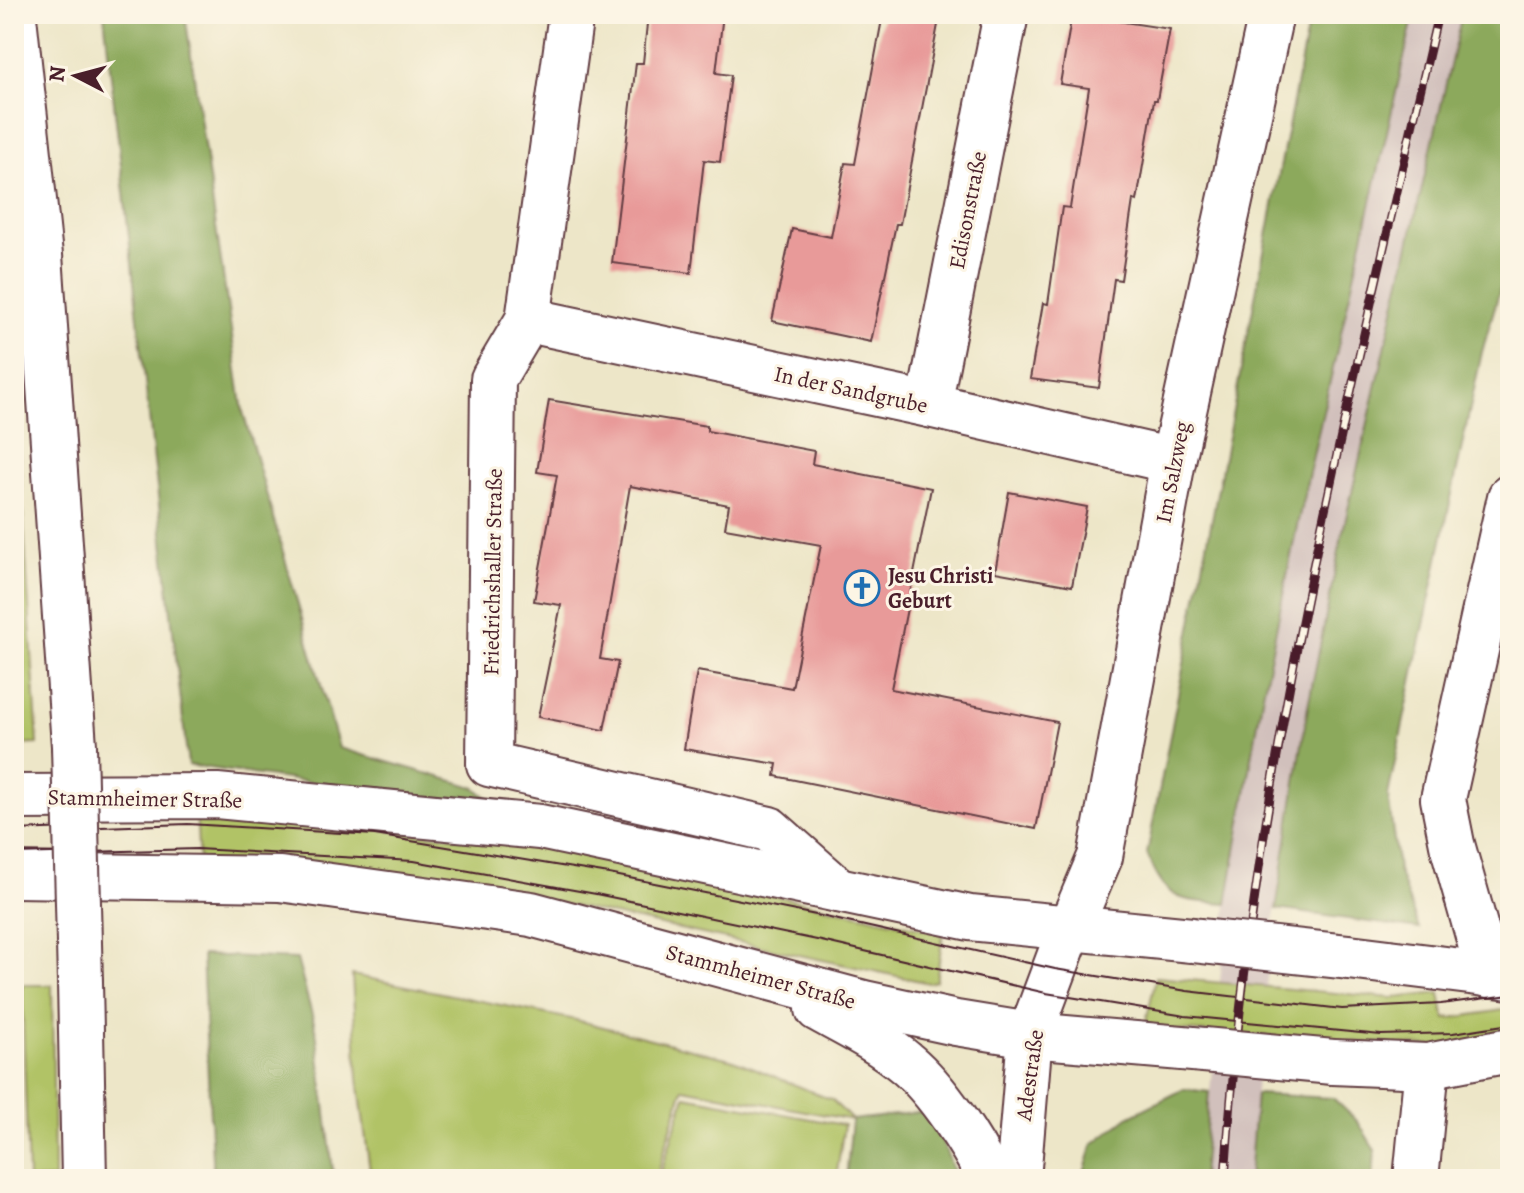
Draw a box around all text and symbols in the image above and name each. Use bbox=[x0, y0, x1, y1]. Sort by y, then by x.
north arrow bbox=[36, 36, 116, 116]
text: N bbox=[41, 64, 73, 84]
street label: Edisonstraße bbox=[942, 149, 994, 272]
street label: In der Sandgrube bbox=[771, 359, 930, 421]
street label: Im Salzweg bbox=[1148, 419, 1198, 526]
street label: Friedrichshaller Straße bbox=[476, 468, 510, 676]
place label: Jesu Christi Geburt bbox=[888, 561, 993, 616]
church icon: Jesu Christi Geburt bbox=[843, 569, 881, 607]
street label: Stammheimer Straße bbox=[47, 782, 243, 816]
street label: Stammheimer Straße bbox=[663, 937, 859, 1017]
street label: Adestraße bbox=[1009, 1028, 1051, 1124]

